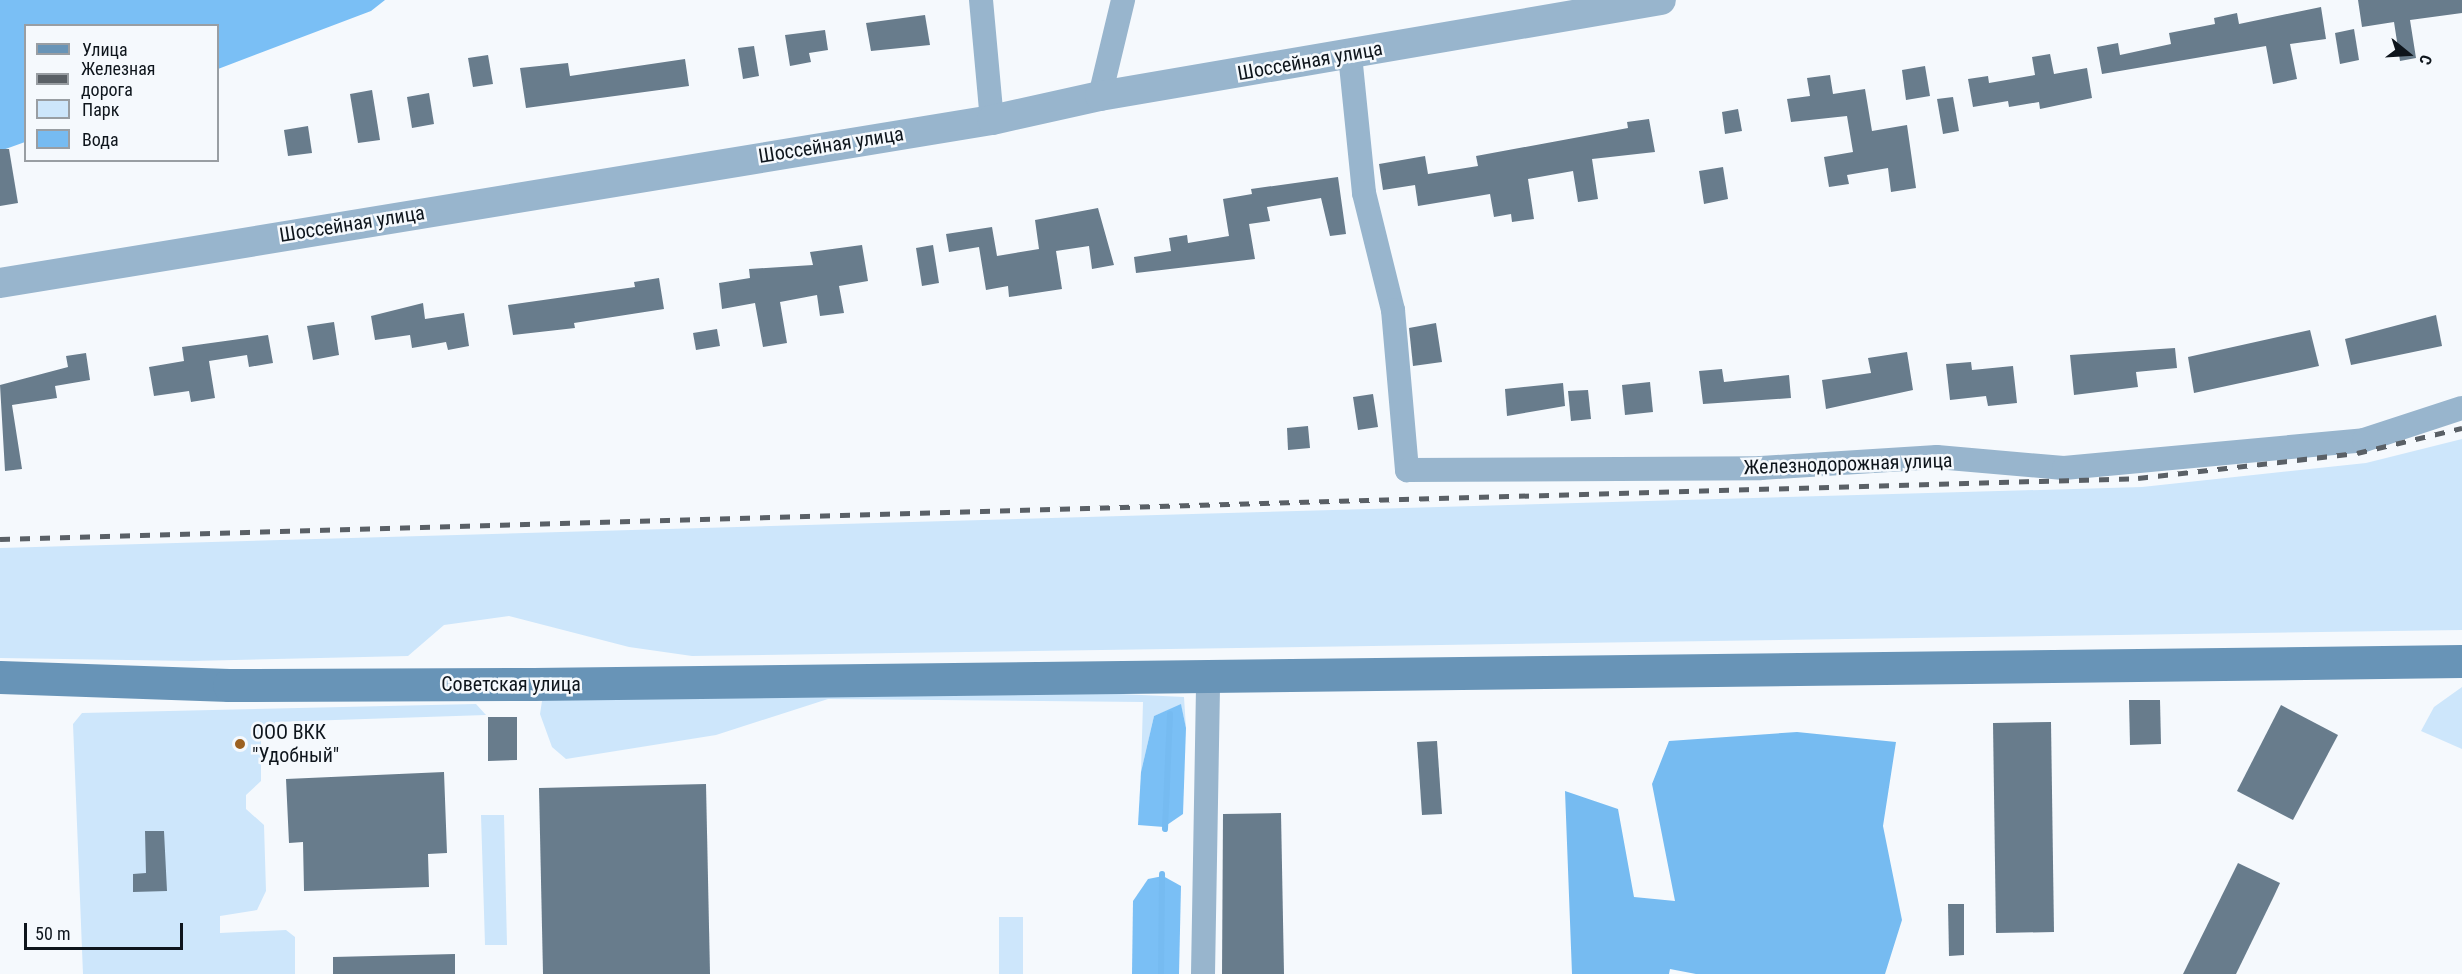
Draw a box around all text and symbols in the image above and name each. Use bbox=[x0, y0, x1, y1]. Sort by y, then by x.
legend bbox=[24, 24, 219, 162]
north arrow bbox=[2378, 24, 2438, 84]
street label: Шоссейная улица bbox=[1236, 36, 1384, 86]
text: Улица bbox=[82, 39, 128, 60]
text: С bbox=[2415, 52, 2436, 67]
text: Железная дорога bbox=[81, 58, 156, 100]
text: Парк bbox=[82, 99, 119, 120]
street label: Шоссейная улица bbox=[757, 122, 905, 168]
text: Вода bbox=[82, 129, 119, 150]
street label: Шоссейная улица bbox=[278, 201, 426, 247]
street label: Железнодорожная улица bbox=[1743, 448, 1953, 480]
street label: Советская улица bbox=[441, 672, 581, 696]
place label: ООО ВКК "Удобный" bbox=[252, 720, 339, 767]
marker: ООО ВКК "Удобный" bbox=[233, 737, 247, 751]
scale bar bbox=[27, 911, 186, 949]
text: 50 m bbox=[35, 923, 70, 944]

